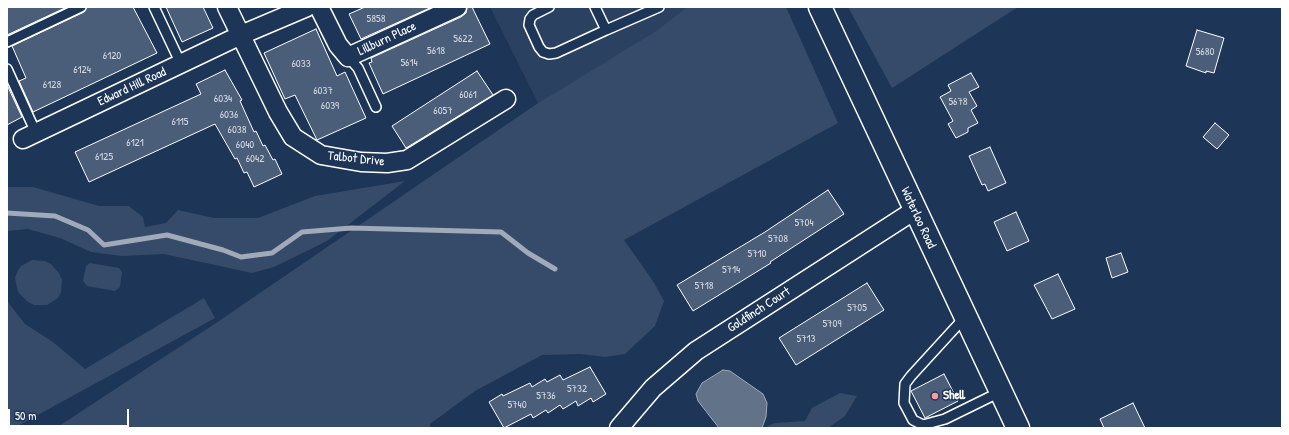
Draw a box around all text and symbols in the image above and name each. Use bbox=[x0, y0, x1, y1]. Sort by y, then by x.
house number: 5858 bbox=[367, 12, 385, 26]
street label: Lillburn Place bbox=[355, 19, 419, 59]
house number: 5622 bbox=[453, 32, 473, 46]
house number: 5618 bbox=[427, 44, 445, 58]
house number: 5680 bbox=[1196, 45, 1214, 59]
house number: 6120 bbox=[103, 49, 121, 63]
house number: 5614 bbox=[400, 56, 418, 70]
house number: 6033 bbox=[291, 57, 311, 71]
house number: 6124 bbox=[73, 63, 91, 77]
street label: Edward Hill Road bbox=[95, 64, 169, 110]
house number: 6128 bbox=[43, 78, 61, 92]
house number: 6037 bbox=[313, 84, 333, 98]
house number: 6061 bbox=[459, 88, 477, 102]
house number: 6034 bbox=[214, 92, 232, 106]
house number: 5678 bbox=[948, 95, 968, 109]
house number: 6039 bbox=[321, 99, 339, 113]
house number: 6057 bbox=[433, 104, 453, 118]
house number: 6036 bbox=[220, 108, 238, 122]
house number: 6115 bbox=[171, 115, 189, 129]
house number: 6038 bbox=[227, 123, 247, 137]
house number: 6121 bbox=[126, 136, 144, 150]
house number: 6040 bbox=[236, 138, 254, 152]
street label: Talbot Drive bbox=[327, 148, 385, 170]
house number: 6125 bbox=[95, 150, 113, 164]
house number: 6042 bbox=[246, 152, 264, 166]
street label: Waterloo Road bbox=[897, 185, 939, 251]
house number: 5704 bbox=[794, 216, 814, 230]
house number: 5708 bbox=[768, 232, 788, 246]
house number: 5710 bbox=[747, 247, 767, 261]
house number: 5714 bbox=[722, 263, 740, 277]
house number: 5718 bbox=[695, 279, 713, 293]
street label: Goldfinch Court bbox=[725, 284, 793, 336]
house number: 5705 bbox=[847, 301, 867, 315]
house number: 5709 bbox=[822, 317, 842, 331]
house number: 5713 bbox=[796, 332, 816, 346]
house number: 5732 bbox=[567, 382, 587, 396]
place label: Shell bbox=[943, 388, 965, 404]
house number: 5736 bbox=[536, 389, 556, 403]
marker: Shell bbox=[930, 391, 940, 401]
house number: 5740 bbox=[507, 398, 527, 412]
scale bar bbox=[10, 401, 131, 427]
text: 50 m bbox=[15, 407, 36, 424]

